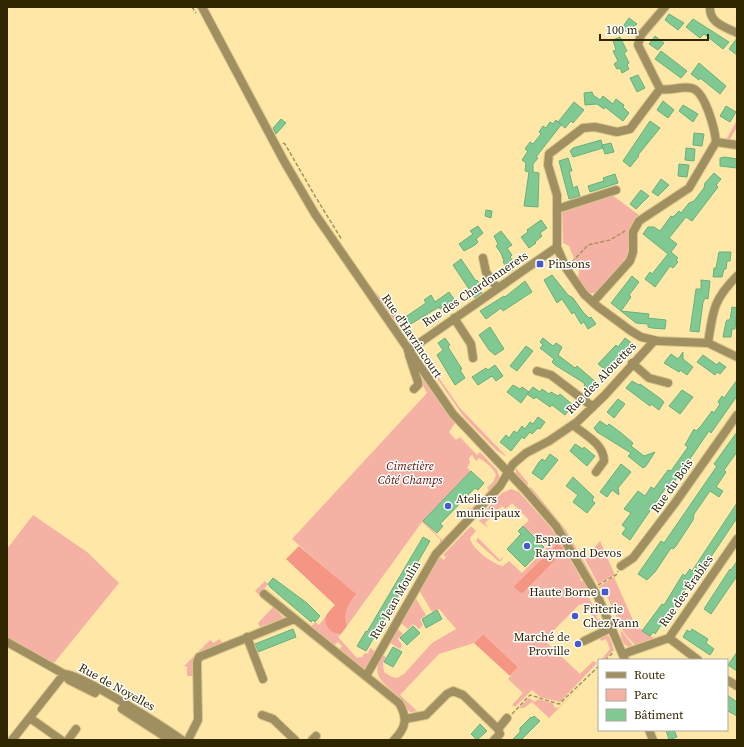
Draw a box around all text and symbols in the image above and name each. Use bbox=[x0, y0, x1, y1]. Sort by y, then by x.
scale bar bbox=[600, 16, 708, 42]
text: 100 m bbox=[606, 22, 638, 38]
street label: Rue des Chardonnerets bbox=[419, 248, 531, 330]
place label: Pinsons bbox=[548, 256, 590, 272]
marker: Pinsons bbox=[535, 259, 545, 269]
street label: Rue d'Havrincourt bbox=[378, 291, 446, 381]
street label: Rue des Alouettes bbox=[562, 338, 640, 418]
street label: Rue du Bois bbox=[647, 456, 697, 516]
park label: Cimetière Côté Champs bbox=[378, 458, 443, 488]
place label: Ateliers municipaux bbox=[456, 491, 521, 521]
marker: Ateliers municipaux bbox=[443, 501, 453, 511]
place label: Espace Raymond Devos bbox=[535, 531, 621, 561]
marker: Espace Raymond Devos bbox=[522, 541, 532, 551]
street label: Rue des Érables bbox=[655, 552, 717, 630]
street label: Rue Jean Moulin bbox=[366, 558, 424, 642]
place label: Haute Borne bbox=[529, 584, 597, 600]
marker: Haute Borne bbox=[600, 587, 610, 597]
place label: Friterie Chez Yann bbox=[583, 601, 639, 631]
marker: Friterie Chez Yann bbox=[570, 611, 580, 621]
place label: Marché de Proville bbox=[514, 629, 570, 659]
marker: Marché de Proville bbox=[573, 639, 583, 649]
street label: Rue de Noyelles bbox=[76, 659, 158, 715]
legend bbox=[598, 659, 728, 731]
text: Route bbox=[634, 667, 665, 683]
text: Parc bbox=[634, 687, 658, 703]
text: Bâtiment bbox=[634, 707, 683, 723]

